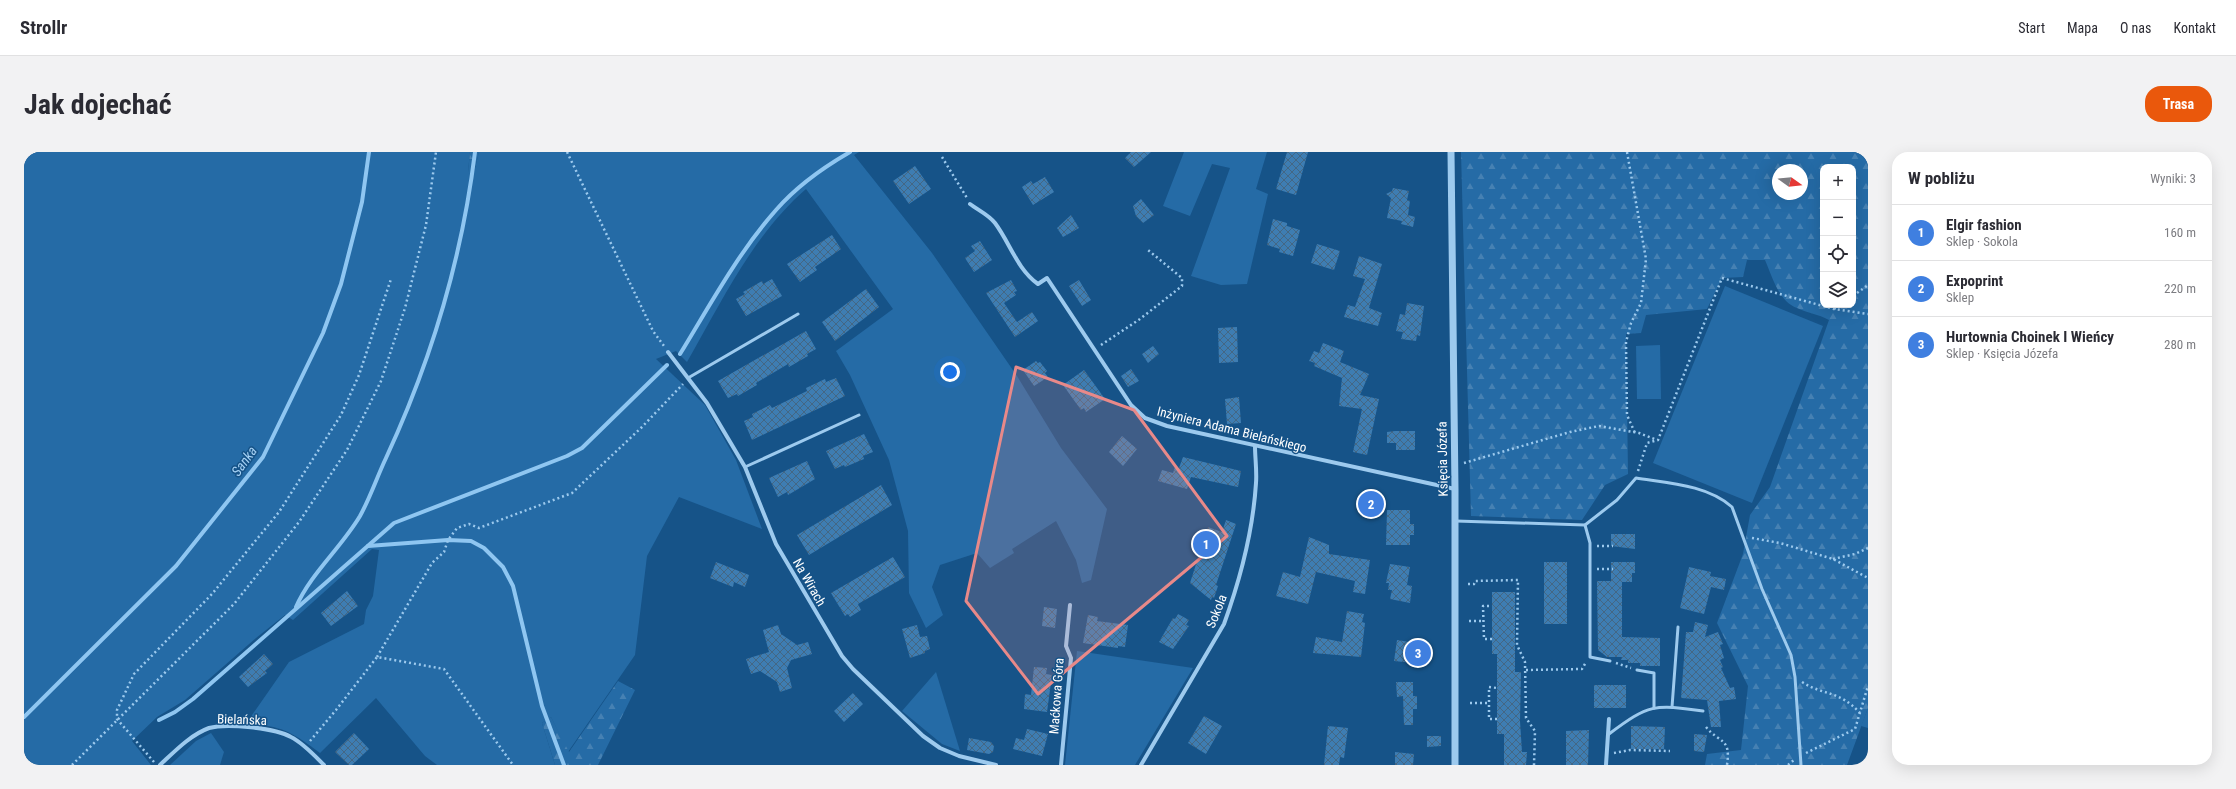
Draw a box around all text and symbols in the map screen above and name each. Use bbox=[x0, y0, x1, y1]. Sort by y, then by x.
text: Strollr bbox=[20, 16, 67, 39]
text: Start bbox=[2018, 20, 2045, 36]
text: Mapa bbox=[2067, 20, 2098, 36]
text: O nas bbox=[2120, 20, 2151, 36]
text: Kontakt bbox=[2173, 20, 2216, 36]
button: Trasa bbox=[2145, 86, 2212, 122]
text: Jak dojechać bbox=[24, 88, 172, 121]
north arrow bbox=[1772, 164, 1808, 200]
map controls bbox=[1820, 164, 1856, 308]
button: + bbox=[1820, 164, 1856, 200]
text: W pobliżu bbox=[1908, 168, 1975, 188]
text: Wyniki: 3 bbox=[2150, 171, 2196, 186]
button: − bbox=[1820, 200, 1856, 236]
text: Elgir fashion bbox=[1946, 216, 2022, 234]
text: 1 bbox=[1918, 225, 1924, 240]
text: 160 m bbox=[2164, 225, 2196, 240]
text: Sklep · Sokola bbox=[1946, 234, 2018, 249]
button: locate bbox=[1820, 236, 1856, 272]
button: layers bbox=[1820, 272, 1856, 308]
text: Expoprint bbox=[1946, 272, 2003, 290]
text: 2 bbox=[1918, 281, 1924, 296]
text: 220 m bbox=[2164, 281, 2196, 296]
text: Sklep bbox=[1946, 290, 1974, 305]
text: Hurtownia Choinek I Wieńcy bbox=[1946, 328, 2114, 346]
text: 3 bbox=[1918, 337, 1924, 352]
text: 280 m bbox=[2164, 337, 2196, 352]
text: Sklep · Księcia Józefa bbox=[1946, 346, 2058, 361]
your location bbox=[940, 362, 960, 382]
street label: Inżyniera Adama Bielańskiego bbox=[1156, 404, 1308, 455]
street label: Księcia Józefa bbox=[1434, 421, 1451, 497]
water label: Sanka bbox=[228, 443, 260, 479]
pin: 2 bbox=[1358, 489, 1384, 519]
pin: 1 bbox=[1193, 529, 1219, 559]
street label: Na Wirach bbox=[790, 556, 829, 609]
street label: Sokola bbox=[1203, 592, 1230, 630]
pin: 3 bbox=[1405, 638, 1431, 668]
street label: Maćkowa Góra bbox=[1046, 657, 1067, 735]
street label: Bielańska bbox=[217, 711, 267, 728]

